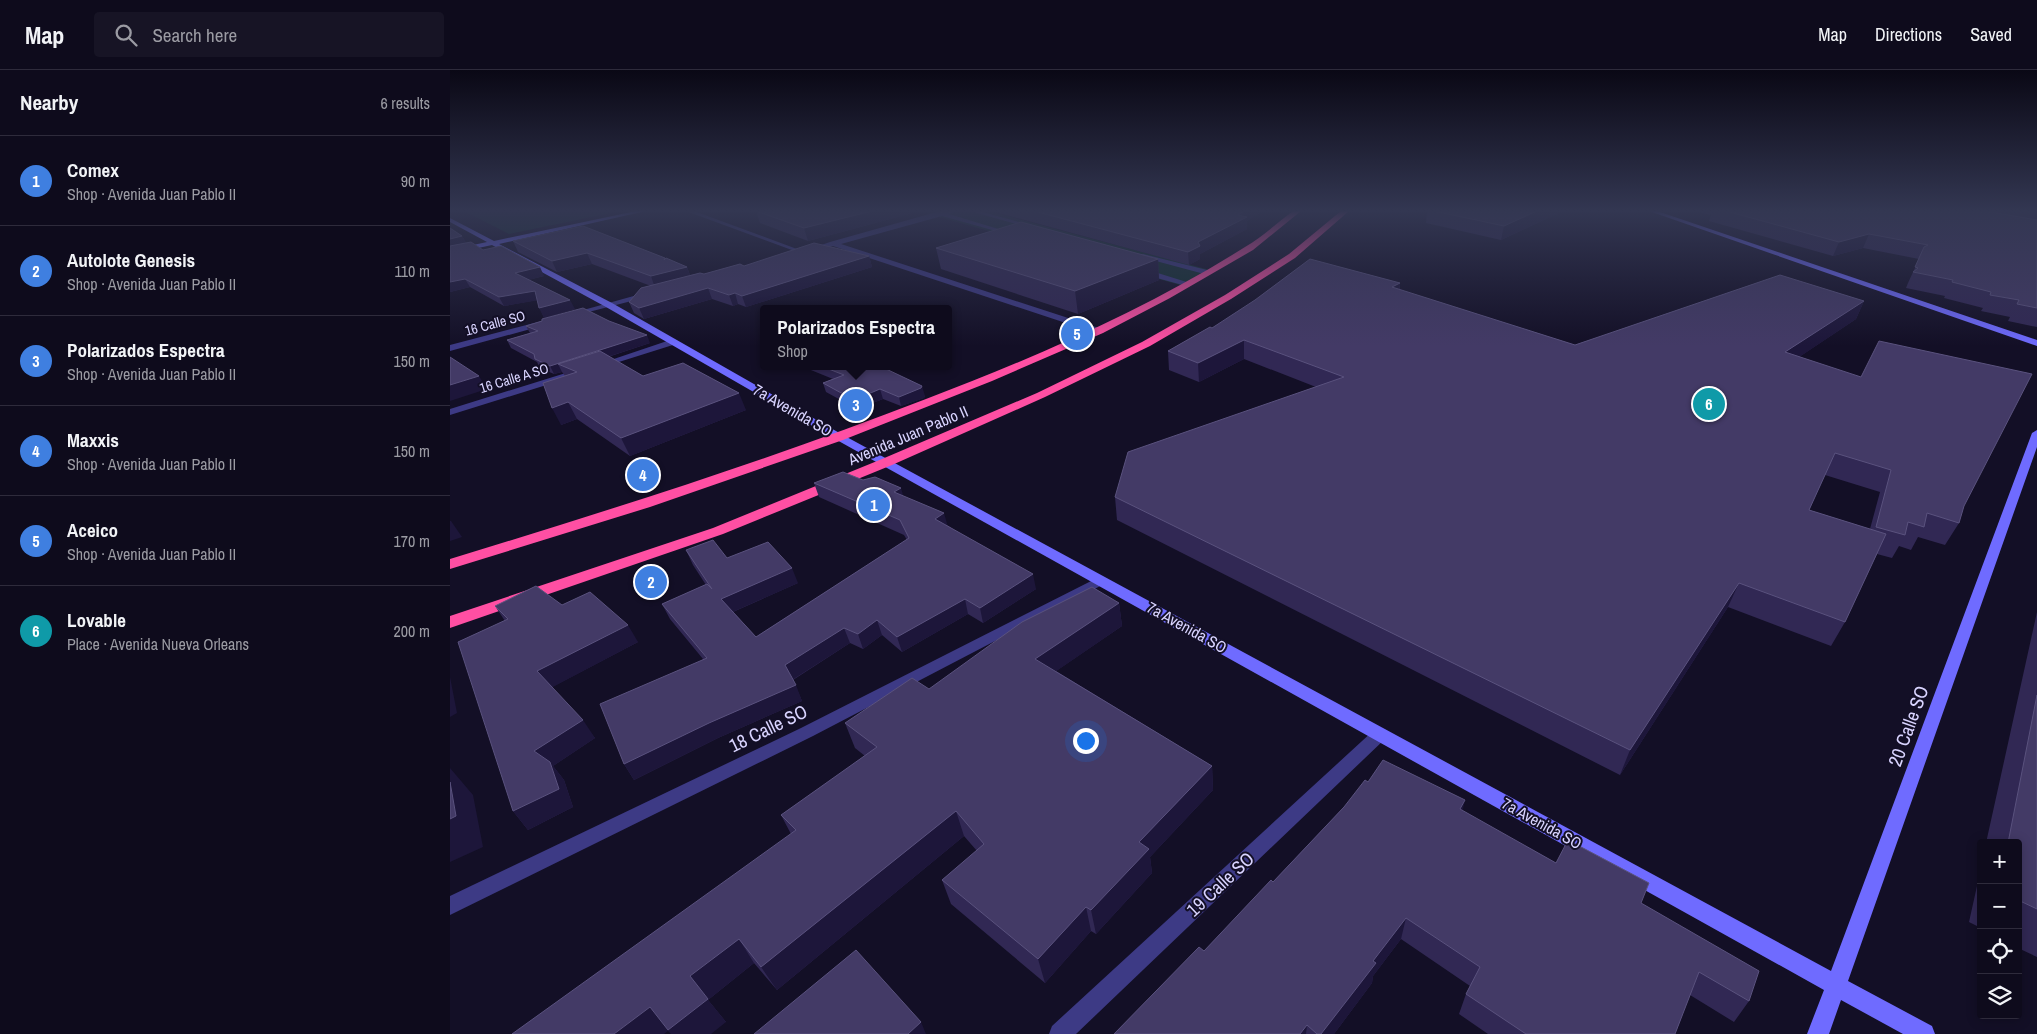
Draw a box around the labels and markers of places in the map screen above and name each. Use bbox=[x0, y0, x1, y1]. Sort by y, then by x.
pin: 5 bbox=[1061, 315, 1093, 353]
pin: 6 bbox=[1693, 385, 1725, 423]
pin: 3 bbox=[840, 386, 872, 424]
pin: 4 bbox=[627, 456, 659, 494]
pin: 1 bbox=[858, 486, 890, 524]
pin: 2 bbox=[635, 563, 667, 601]

